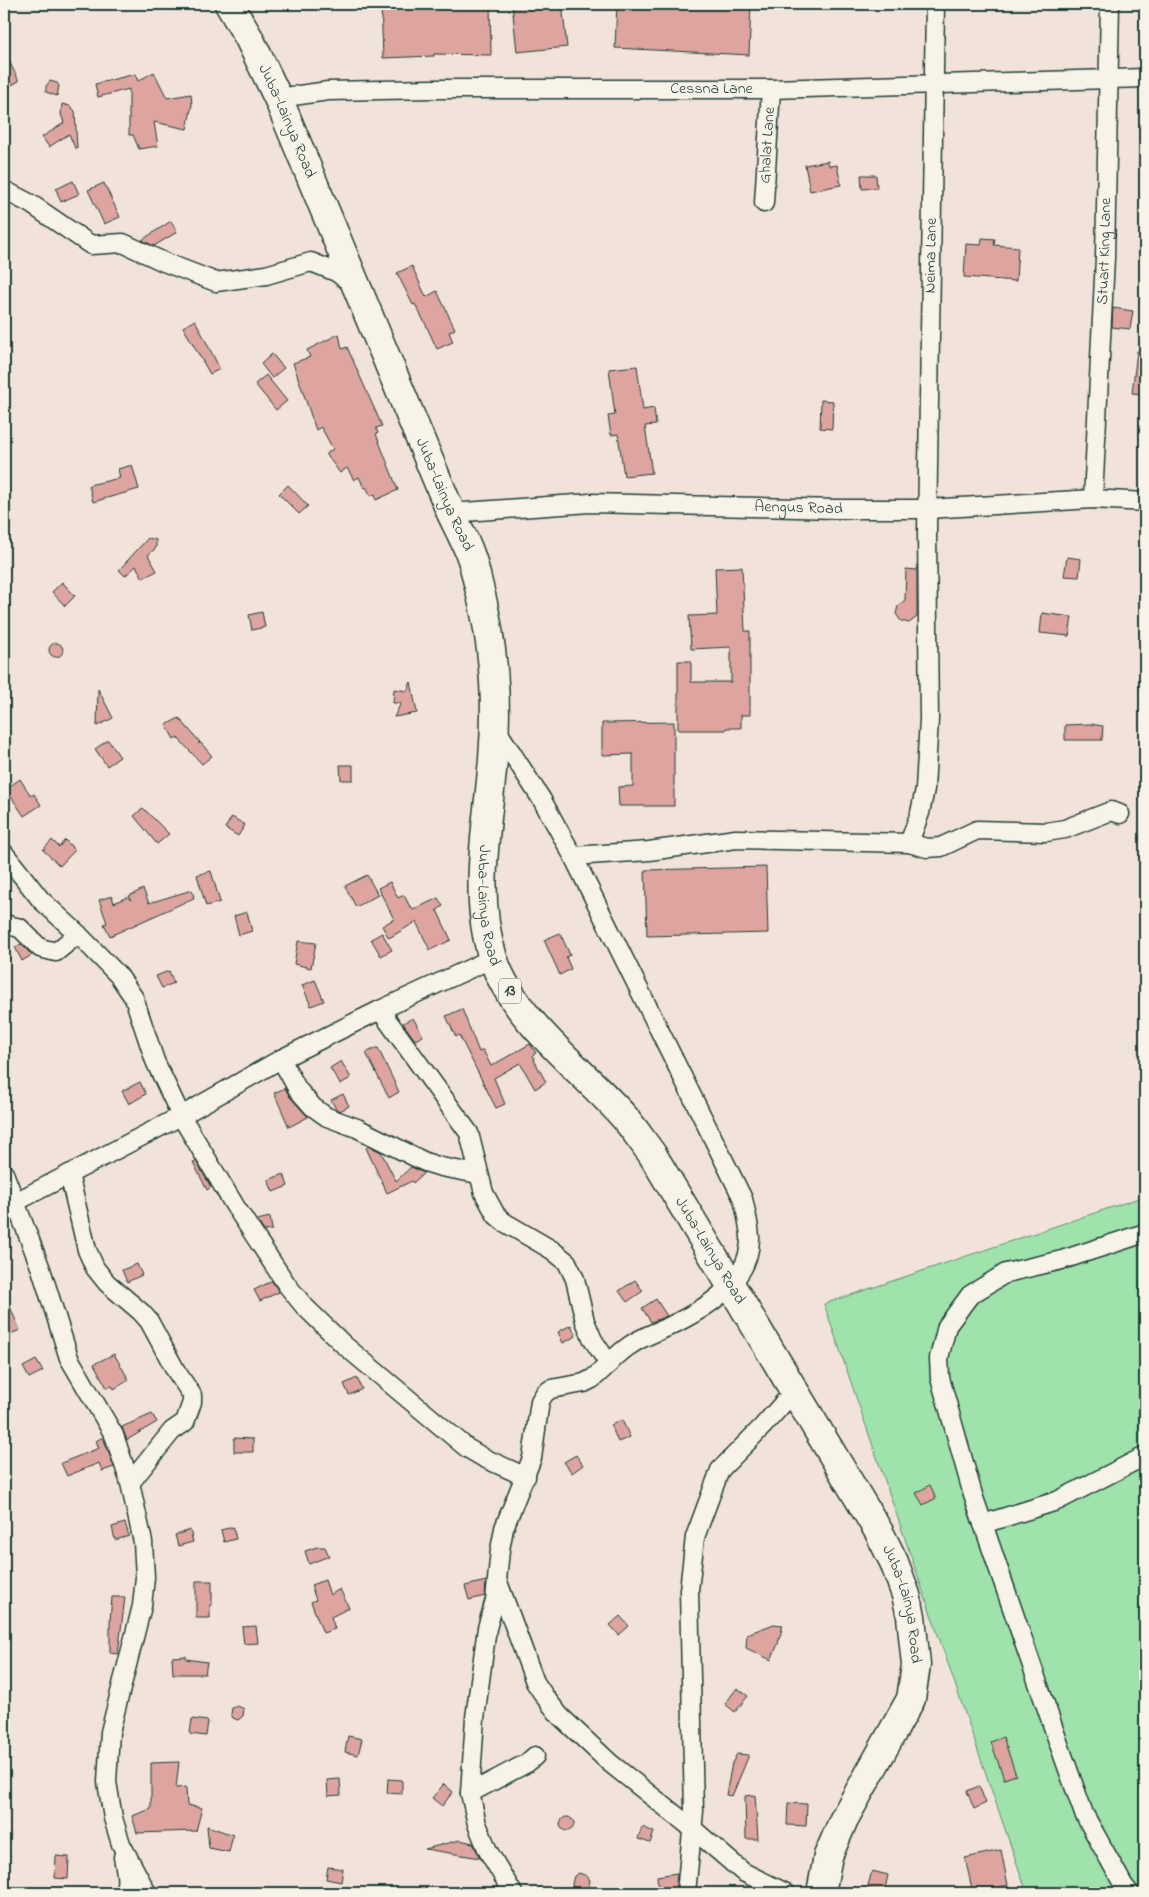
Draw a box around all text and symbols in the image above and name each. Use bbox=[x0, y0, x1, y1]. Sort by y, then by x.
street label: Juba-Lainya Road bbox=[252, 60, 322, 182]
street label: Cessna Lane bbox=[670, 77, 754, 101]
street label: Ghalat Lane bbox=[753, 105, 782, 184]
street label: Stuart King Lane bbox=[1091, 197, 1118, 305]
street label: Neima Lane bbox=[919, 217, 944, 294]
street label: Juba-Lainya Road bbox=[409, 434, 480, 555]
street label: Aengus Road bbox=[754, 495, 843, 521]
street label: Juba-Lainya Road bbox=[470, 844, 507, 969]
road number: 13 bbox=[499, 978, 521, 1004]
street label: Juba-Lainya Road bbox=[668, 1192, 752, 1309]
street label: Juba-Lainya Road bbox=[875, 1541, 928, 1664]

